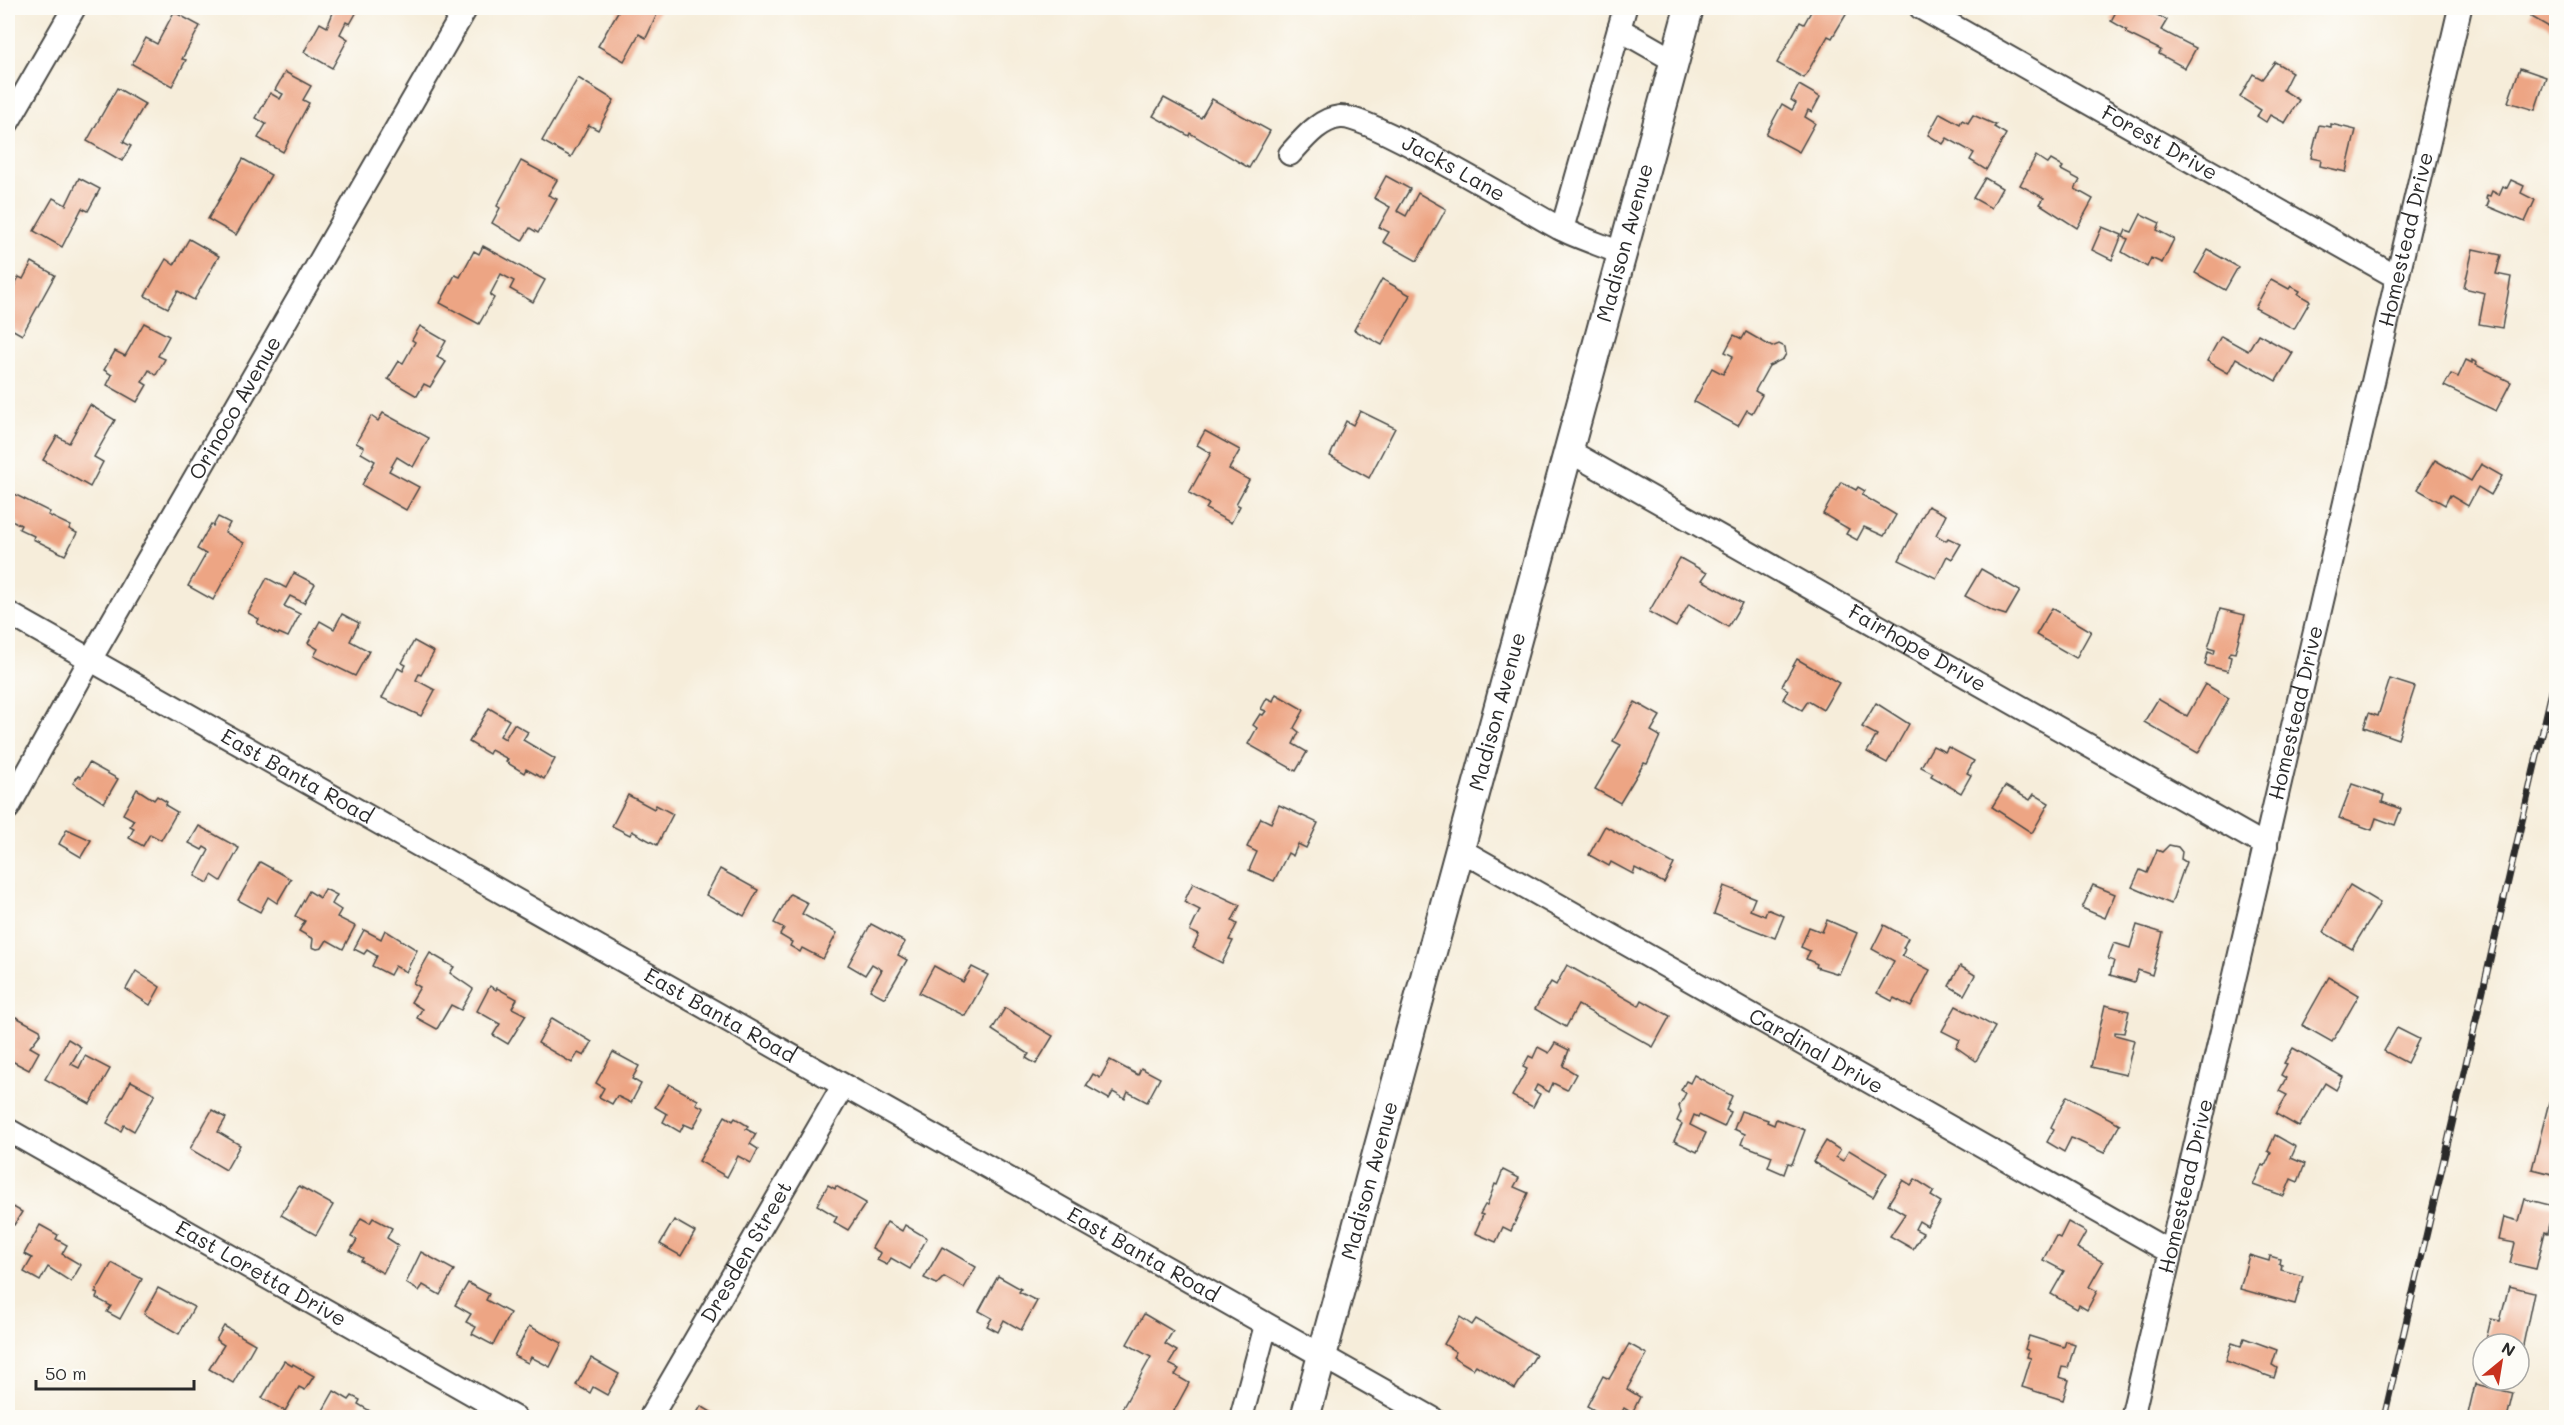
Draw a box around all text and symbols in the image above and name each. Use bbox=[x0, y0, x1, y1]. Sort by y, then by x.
street label: Forest Drive bbox=[2097, 98, 2223, 185]
street label: Jacks Lane bbox=[1398, 128, 1511, 207]
street label: Homestead Drive bbox=[2371, 149, 2438, 329]
street label: Madison Avenue bbox=[1589, 160, 1658, 325]
street label: Orinoco Avenue bbox=[182, 330, 286, 484]
street label: Fairhope Drive bbox=[1844, 597, 1992, 697]
street label: Homestead Drive bbox=[2261, 623, 2328, 802]
street label: Madison Avenue bbox=[1461, 629, 1530, 794]
street label: East Banta Road bbox=[217, 721, 379, 829]
street label: East Banta Road bbox=[640, 961, 802, 1068]
street label: Cardinal Drive bbox=[1744, 1001, 1889, 1099]
street label: Homestead Drive bbox=[2151, 1096, 2218, 1276]
street label: Madison Avenue bbox=[1334, 1098, 1403, 1263]
street label: Dresden Street bbox=[693, 1175, 797, 1327]
street label: East Banta Road bbox=[1063, 1200, 1225, 1307]
street label: East Loretta Drive bbox=[172, 1213, 352, 1332]
north arrow bbox=[2471, 1332, 2531, 1392]
text: N bbox=[2498, 1336, 2519, 1361]
scale bar bbox=[36, 1353, 194, 1391]
text: 50 m bbox=[45, 1361, 87, 1385]

